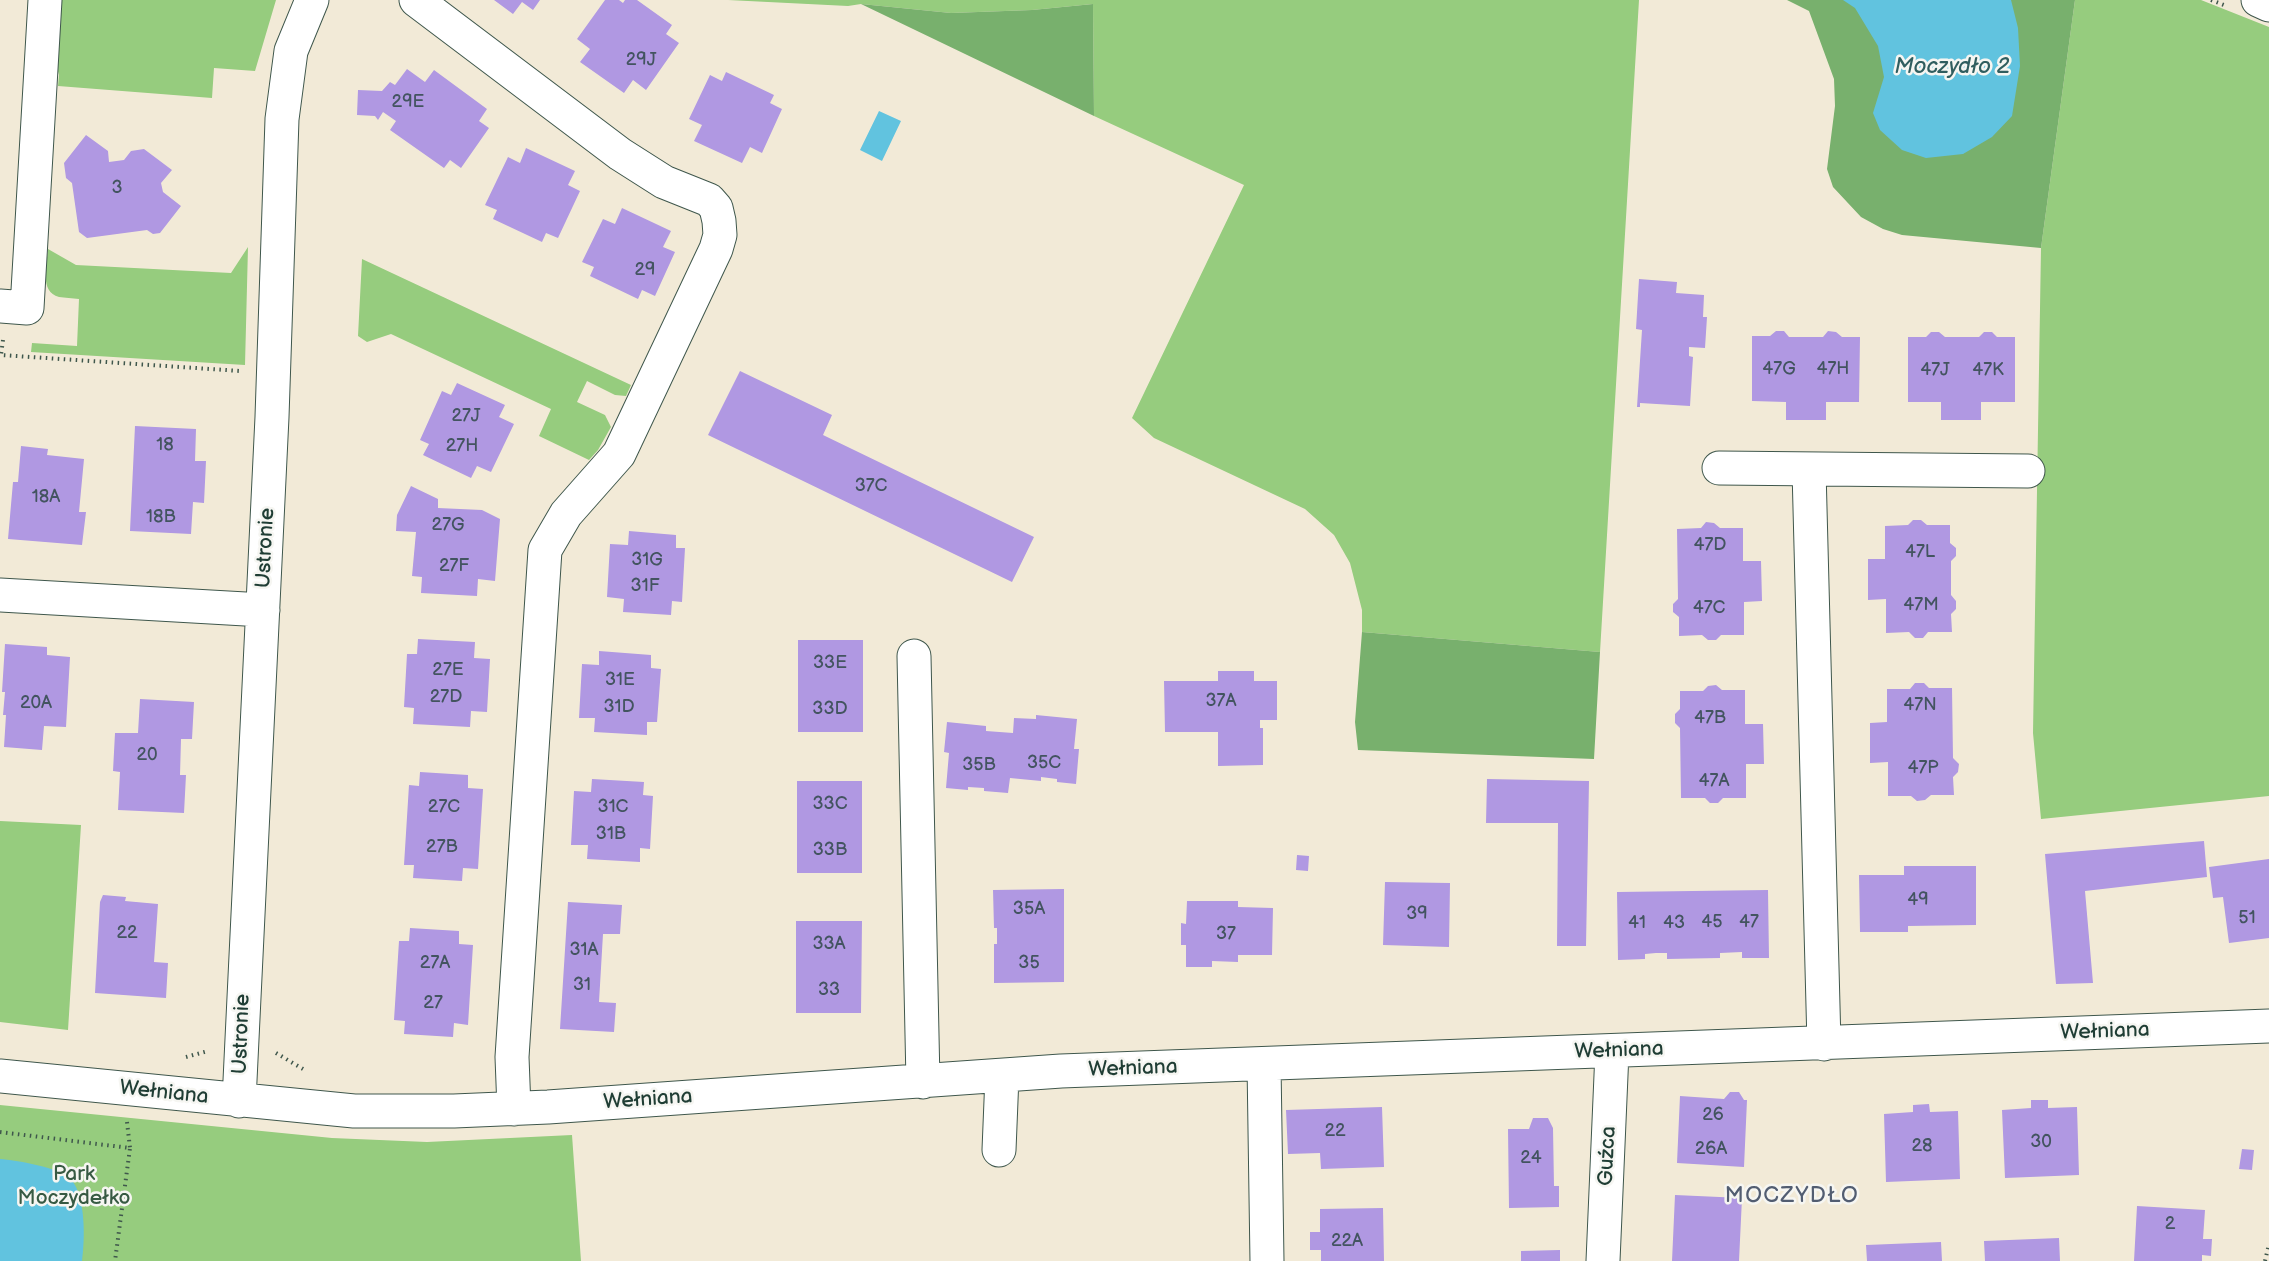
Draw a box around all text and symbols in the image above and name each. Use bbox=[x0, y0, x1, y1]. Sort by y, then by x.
house number: 29J bbox=[626, 49, 656, 71]
water label: Moczydło 2 bbox=[1895, 54, 2009, 80]
house number: 29E bbox=[392, 91, 424, 113]
house number: 3 bbox=[111, 177, 123, 199]
house number: 29 bbox=[634, 259, 656, 281]
house number: 47G bbox=[1762, 358, 1796, 380]
house number: 47H bbox=[1817, 358, 1849, 380]
house number: 47J bbox=[1920, 359, 1950, 381]
house number: 47K bbox=[1972, 359, 2004, 381]
house number: 27J bbox=[451, 405, 481, 427]
house number: 18 bbox=[156, 434, 174, 456]
house number: 27H bbox=[446, 435, 478, 457]
house number: 37C bbox=[855, 475, 887, 497]
house number: 18A bbox=[32, 486, 60, 508]
house number: 18B bbox=[146, 506, 176, 528]
street label: Ustronie bbox=[251, 507, 281, 589]
house number: 27G bbox=[432, 514, 464, 536]
house number: 47D bbox=[1694, 534, 1726, 556]
house number: 47L bbox=[1905, 541, 1935, 563]
house number: 31G bbox=[631, 549, 663, 571]
house number: 27F bbox=[439, 555, 469, 577]
house number: 31F bbox=[631, 575, 659, 597]
house number: 47M bbox=[1903, 594, 1939, 616]
house number: 47C bbox=[1693, 597, 1725, 619]
house number: 33E bbox=[813, 652, 847, 674]
house number: 27E bbox=[432, 659, 464, 681]
house number: 31E bbox=[605, 669, 635, 691]
house number: 27D bbox=[430, 686, 462, 708]
house number: 37A bbox=[1206, 690, 1236, 712]
house number: 20A bbox=[20, 692, 52, 714]
house number: 47N bbox=[1903, 694, 1937, 716]
house number: 31D bbox=[603, 696, 635, 718]
house number: 33D bbox=[812, 698, 848, 720]
house number: 47B bbox=[1694, 707, 1726, 729]
house number: 20 bbox=[136, 744, 158, 766]
house number: 35C bbox=[1027, 752, 1061, 774]
house number: 35B bbox=[962, 754, 996, 776]
house number: 47P bbox=[1907, 757, 1939, 779]
house number: 47A bbox=[1699, 770, 1729, 792]
house number: 33C bbox=[813, 793, 847, 815]
house number: 27C bbox=[428, 796, 460, 818]
house number: 31C bbox=[598, 796, 628, 818]
house number: 31B bbox=[596, 823, 626, 845]
house number: 27B bbox=[426, 836, 458, 858]
house number: 33B bbox=[813, 839, 847, 861]
house number: 49 bbox=[1907, 889, 1929, 911]
house number: 35A bbox=[1013, 898, 1045, 920]
house number: 39 bbox=[1406, 903, 1428, 925]
house number: 51 bbox=[2238, 907, 2256, 929]
house number: 45 bbox=[1701, 911, 1723, 933]
house number: 47 bbox=[1739, 911, 1759, 933]
house number: 41 bbox=[1628, 912, 1646, 934]
house number: 43 bbox=[1663, 912, 1685, 934]
house number: 22 bbox=[116, 922, 138, 944]
house number: 37 bbox=[1216, 923, 1236, 945]
house number: 33A bbox=[812, 933, 846, 955]
house number: 31A bbox=[569, 939, 599, 961]
house number: 27A bbox=[420, 952, 450, 974]
house number: 35 bbox=[1018, 952, 1040, 974]
house number: 31 bbox=[573, 974, 591, 996]
house number: 33 bbox=[818, 979, 840, 1001]
house number: 27 bbox=[423, 992, 443, 1014]
street label: Ustronie bbox=[228, 993, 256, 1075]
street label: Wełniana bbox=[2060, 1018, 2150, 1046]
street label: Wełniana bbox=[1574, 1037, 1664, 1065]
street label: Wełniana bbox=[1088, 1055, 1178, 1083]
street label: Wełniana bbox=[118, 1076, 210, 1110]
street label: Wełniana bbox=[603, 1084, 693, 1116]
house number: 26 bbox=[1702, 1104, 1724, 1126]
house number: 22 bbox=[1324, 1120, 1346, 1142]
street label: Guźca bbox=[1594, 1125, 1622, 1187]
house number: 30 bbox=[2030, 1131, 2052, 1153]
house number: 28 bbox=[1911, 1135, 1933, 1157]
house number: 26A bbox=[1695, 1138, 1727, 1160]
house number: 24 bbox=[1520, 1147, 1542, 1169]
park label: Park Moczydełko bbox=[18, 1162, 130, 1212]
district label: MOCZYDŁO bbox=[1725, 1183, 1859, 1209]
house number: 2 bbox=[2165, 1213, 2175, 1235]
house number: 22A bbox=[1331, 1230, 1363, 1252]

